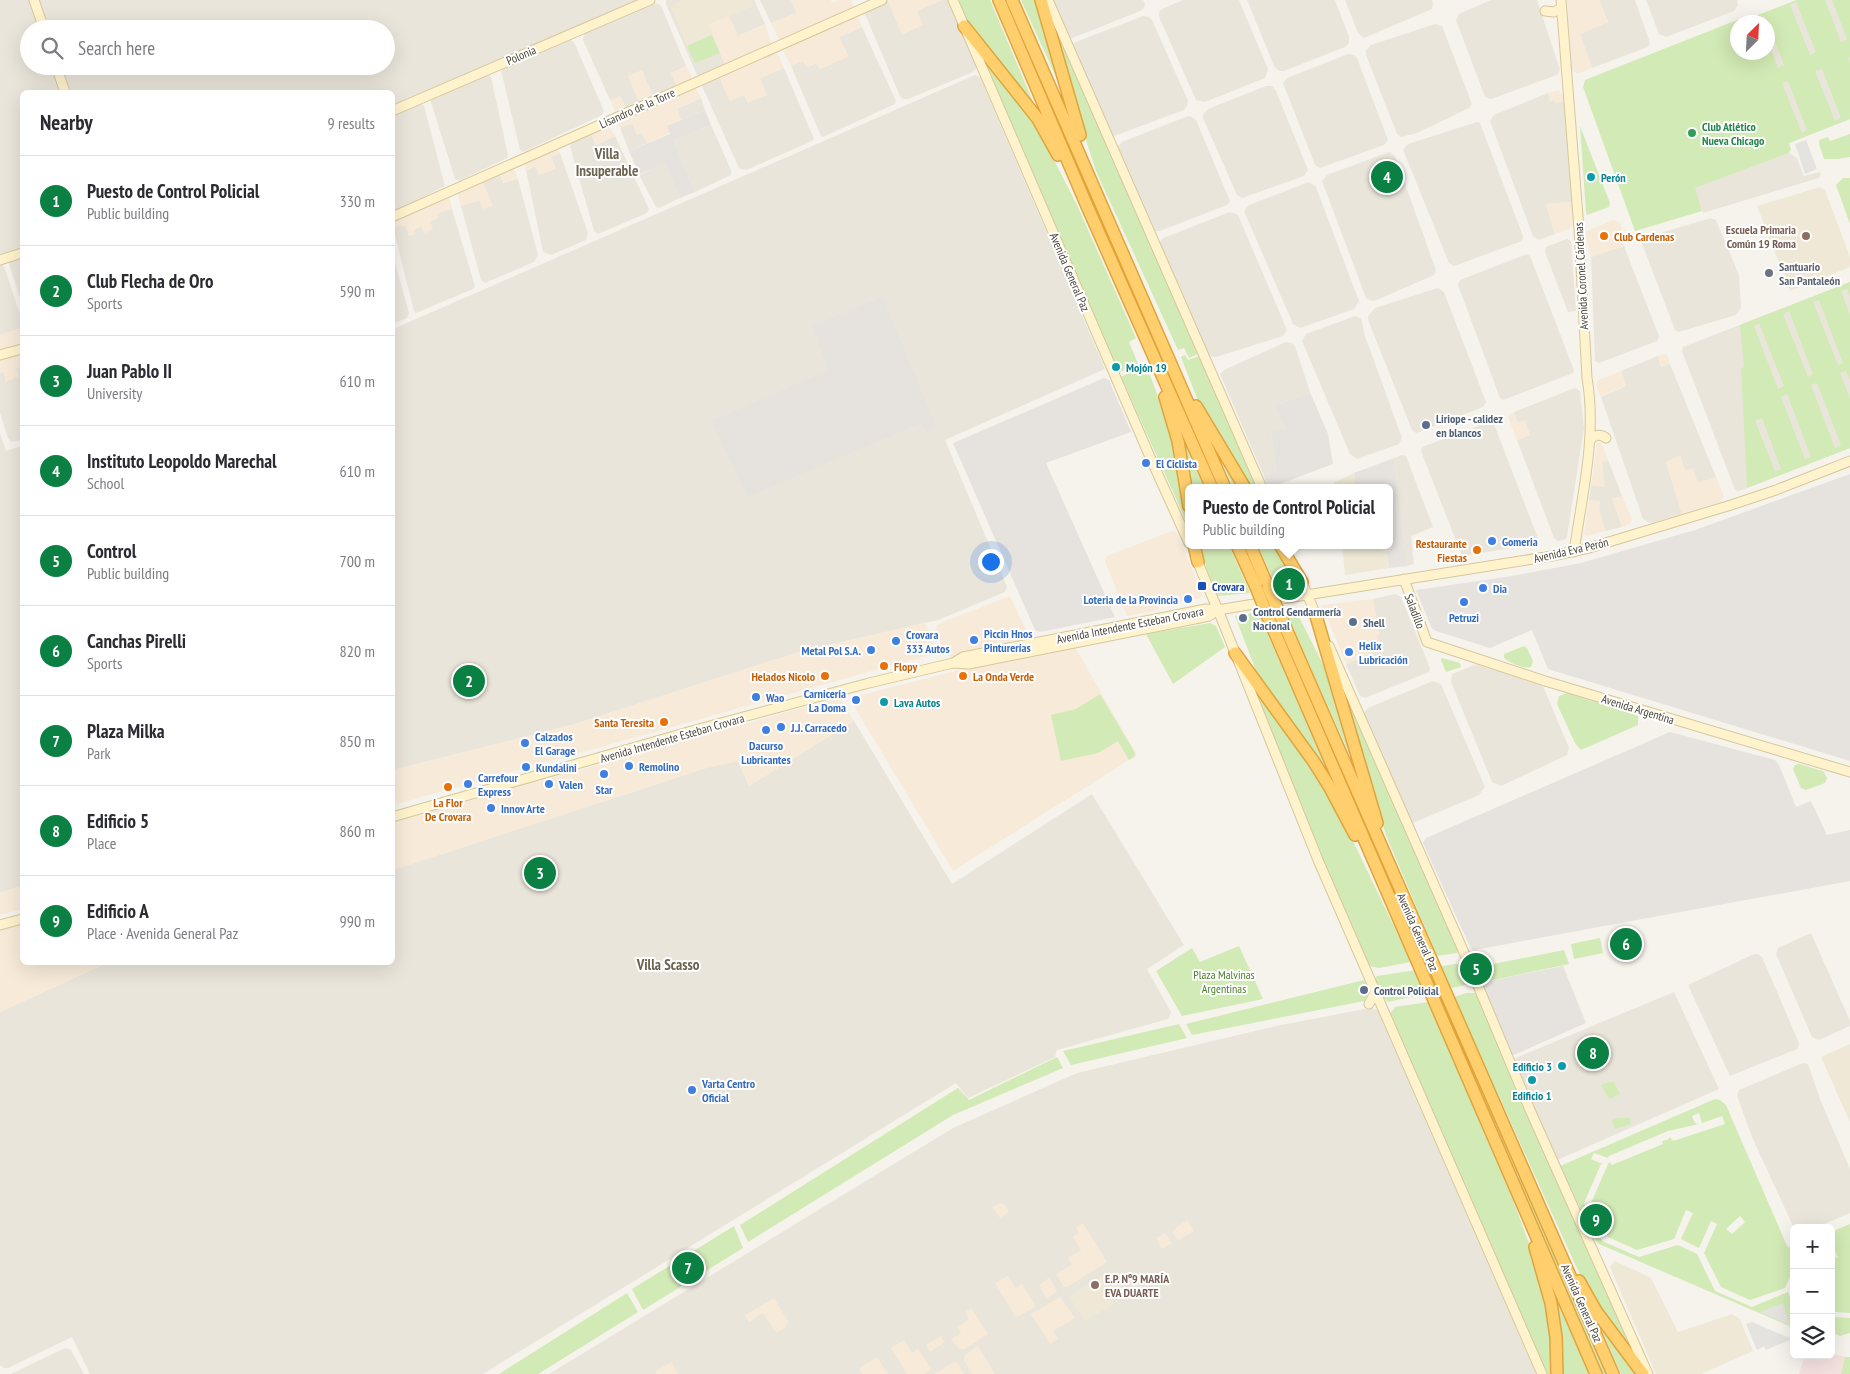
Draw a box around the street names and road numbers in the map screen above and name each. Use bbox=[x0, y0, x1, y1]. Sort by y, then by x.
street label: Polonia bbox=[504, 42, 538, 68]
street label: Lisandro de la Torre bbox=[597, 85, 677, 131]
street label: Avenida Coronel Cárdenas bbox=[1571, 222, 1591, 330]
street label: Avenida General Paz bbox=[1047, 230, 1093, 314]
street label: Avenida Eva Perón bbox=[1532, 534, 1610, 566]
street label: Saladillo bbox=[1402, 591, 1428, 631]
street label: Avenida Intendente Esteban Crovara bbox=[1055, 603, 1205, 647]
street label: Avenida Argentina bbox=[1600, 691, 1676, 727]
street label: Avenida Intendente Esteban Crovara bbox=[598, 710, 746, 766]
street label: Avenida General Paz bbox=[1394, 891, 1442, 973]
street label: Avenida General Paz bbox=[1558, 1262, 1606, 1344]

